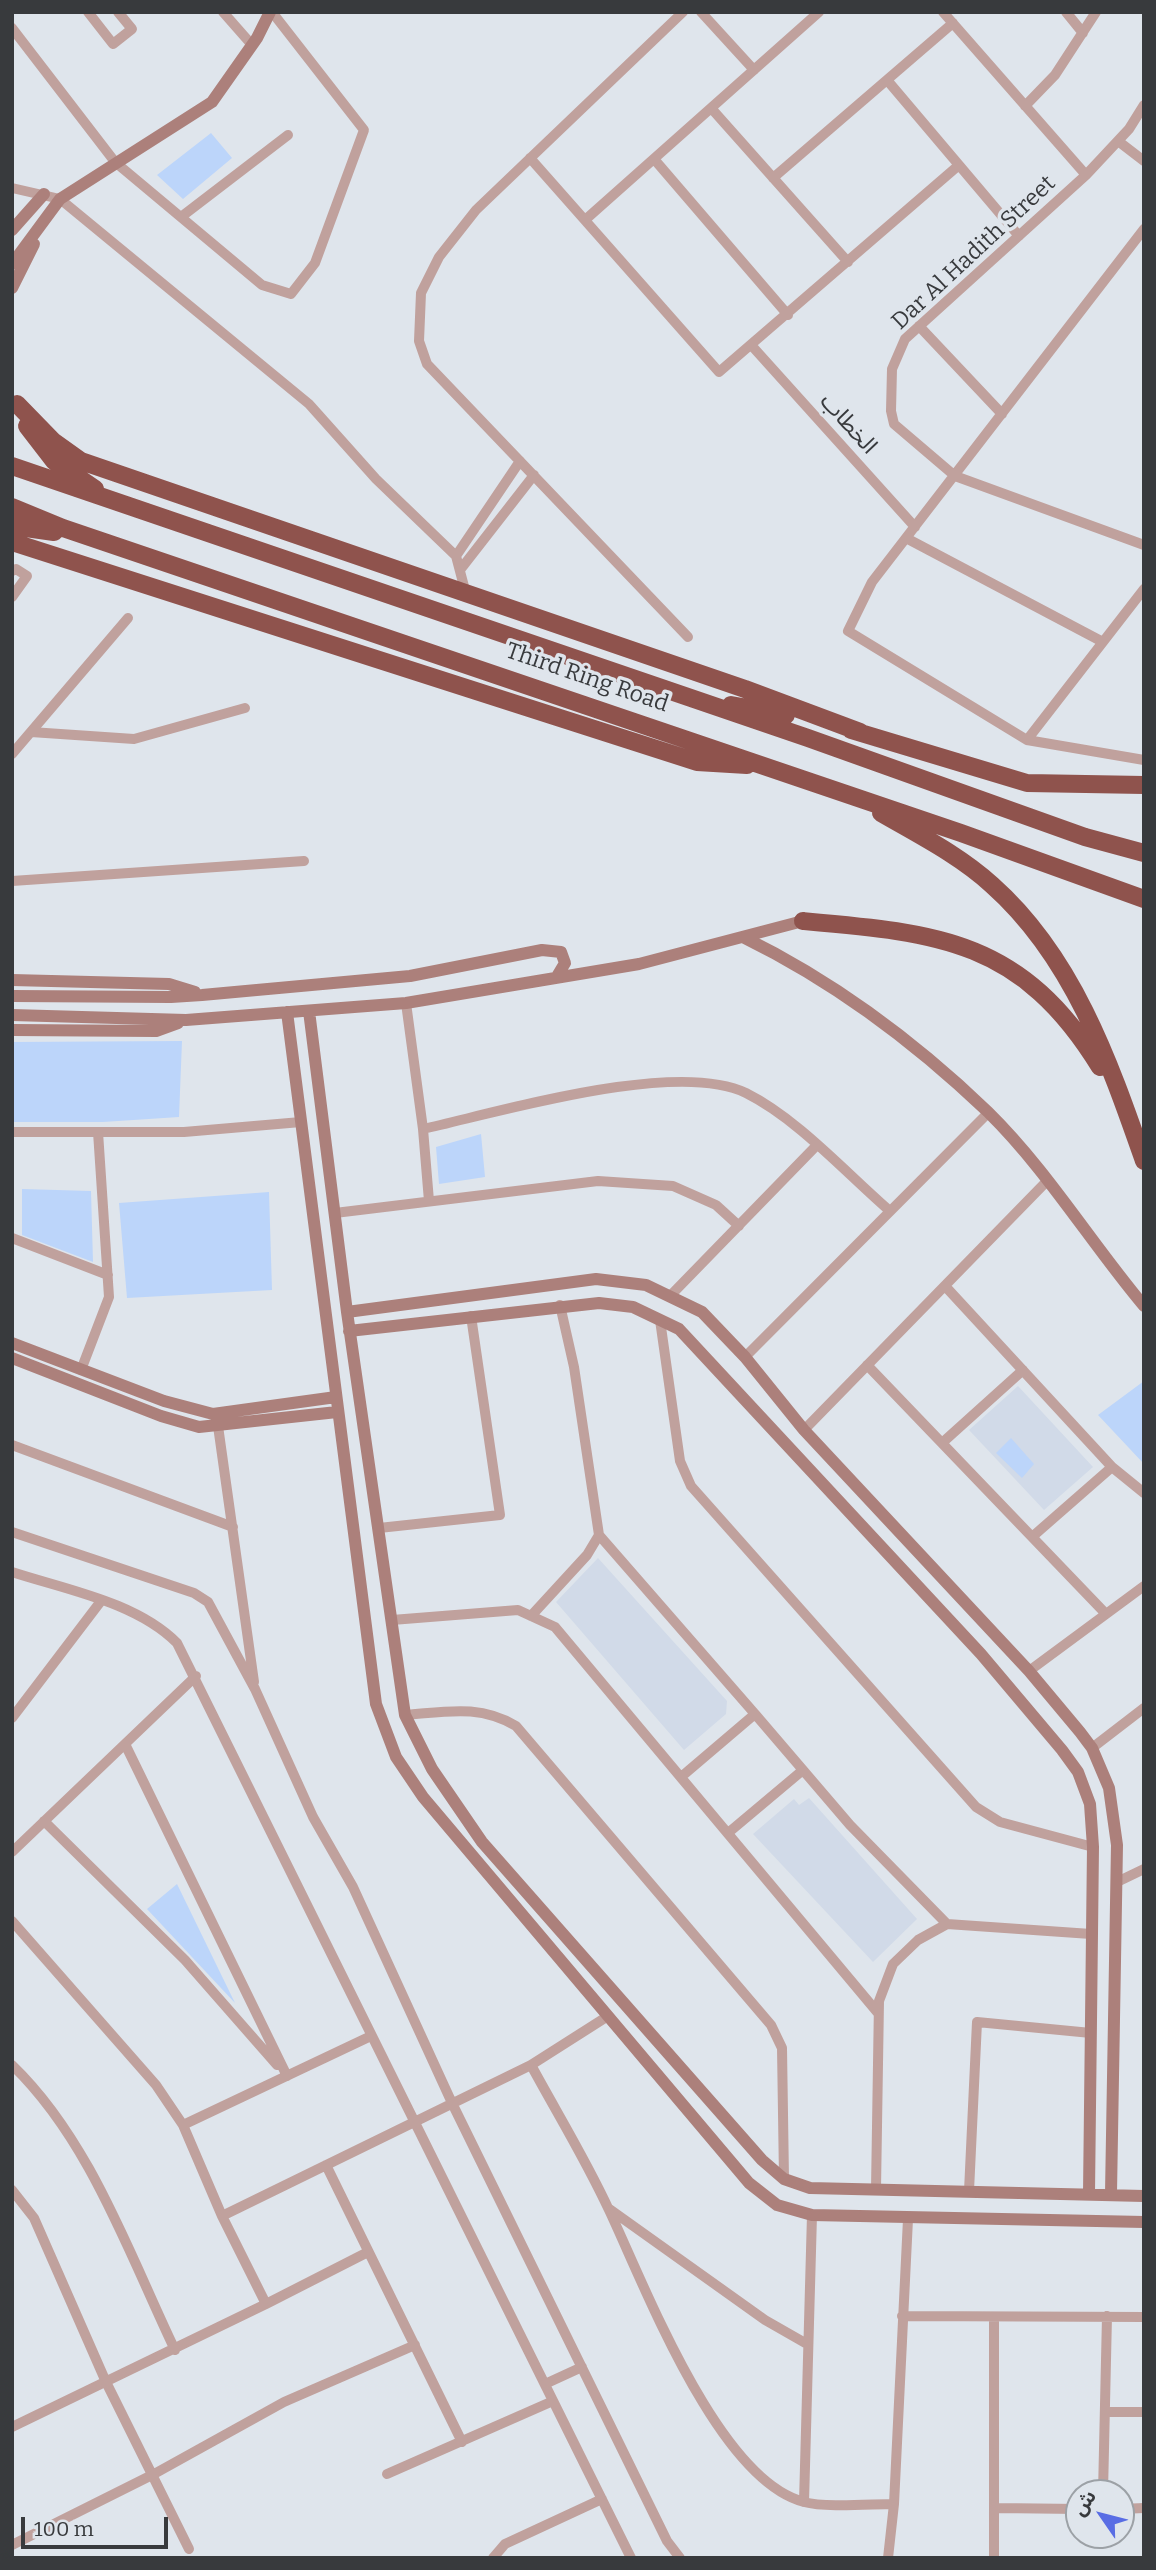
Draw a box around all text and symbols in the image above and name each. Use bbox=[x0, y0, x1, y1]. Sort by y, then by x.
street label: Dar Al Hadith Street bbox=[887, 170, 1061, 336]
street label: الخطاب bbox=[814, 388, 882, 460]
street label: Third Ring Road bbox=[502, 637, 672, 719]
north arrow bbox=[1065, 2479, 1135, 2549]
text: ش bbox=[1067, 2486, 1101, 2520]
scale bar bbox=[24, 2504, 172, 2548]
text: 100 m bbox=[34, 2516, 94, 2542]

